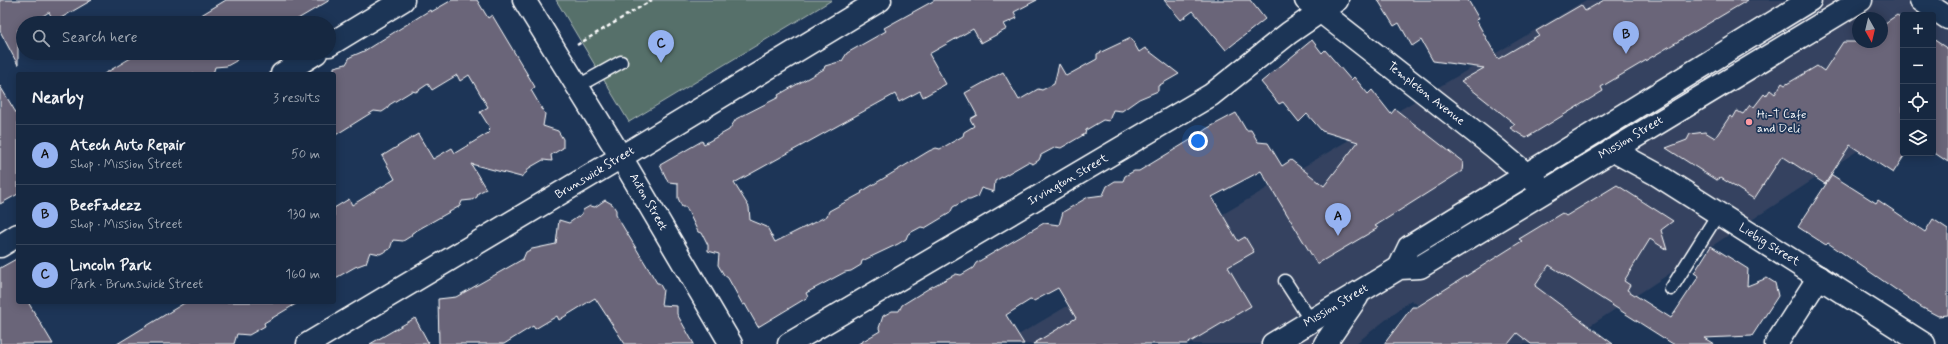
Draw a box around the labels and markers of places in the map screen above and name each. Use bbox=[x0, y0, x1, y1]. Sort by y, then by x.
pin: B bbox=[1613, 21, 1639, 54]
pin: C bbox=[648, 30, 674, 63]
place label: Hi-T Cafe and Deli bbox=[1757, 107, 1806, 137]
marker: Hi-T Cafe and Deli bbox=[1744, 117, 1754, 127]
pin: A bbox=[1325, 203, 1351, 236]

